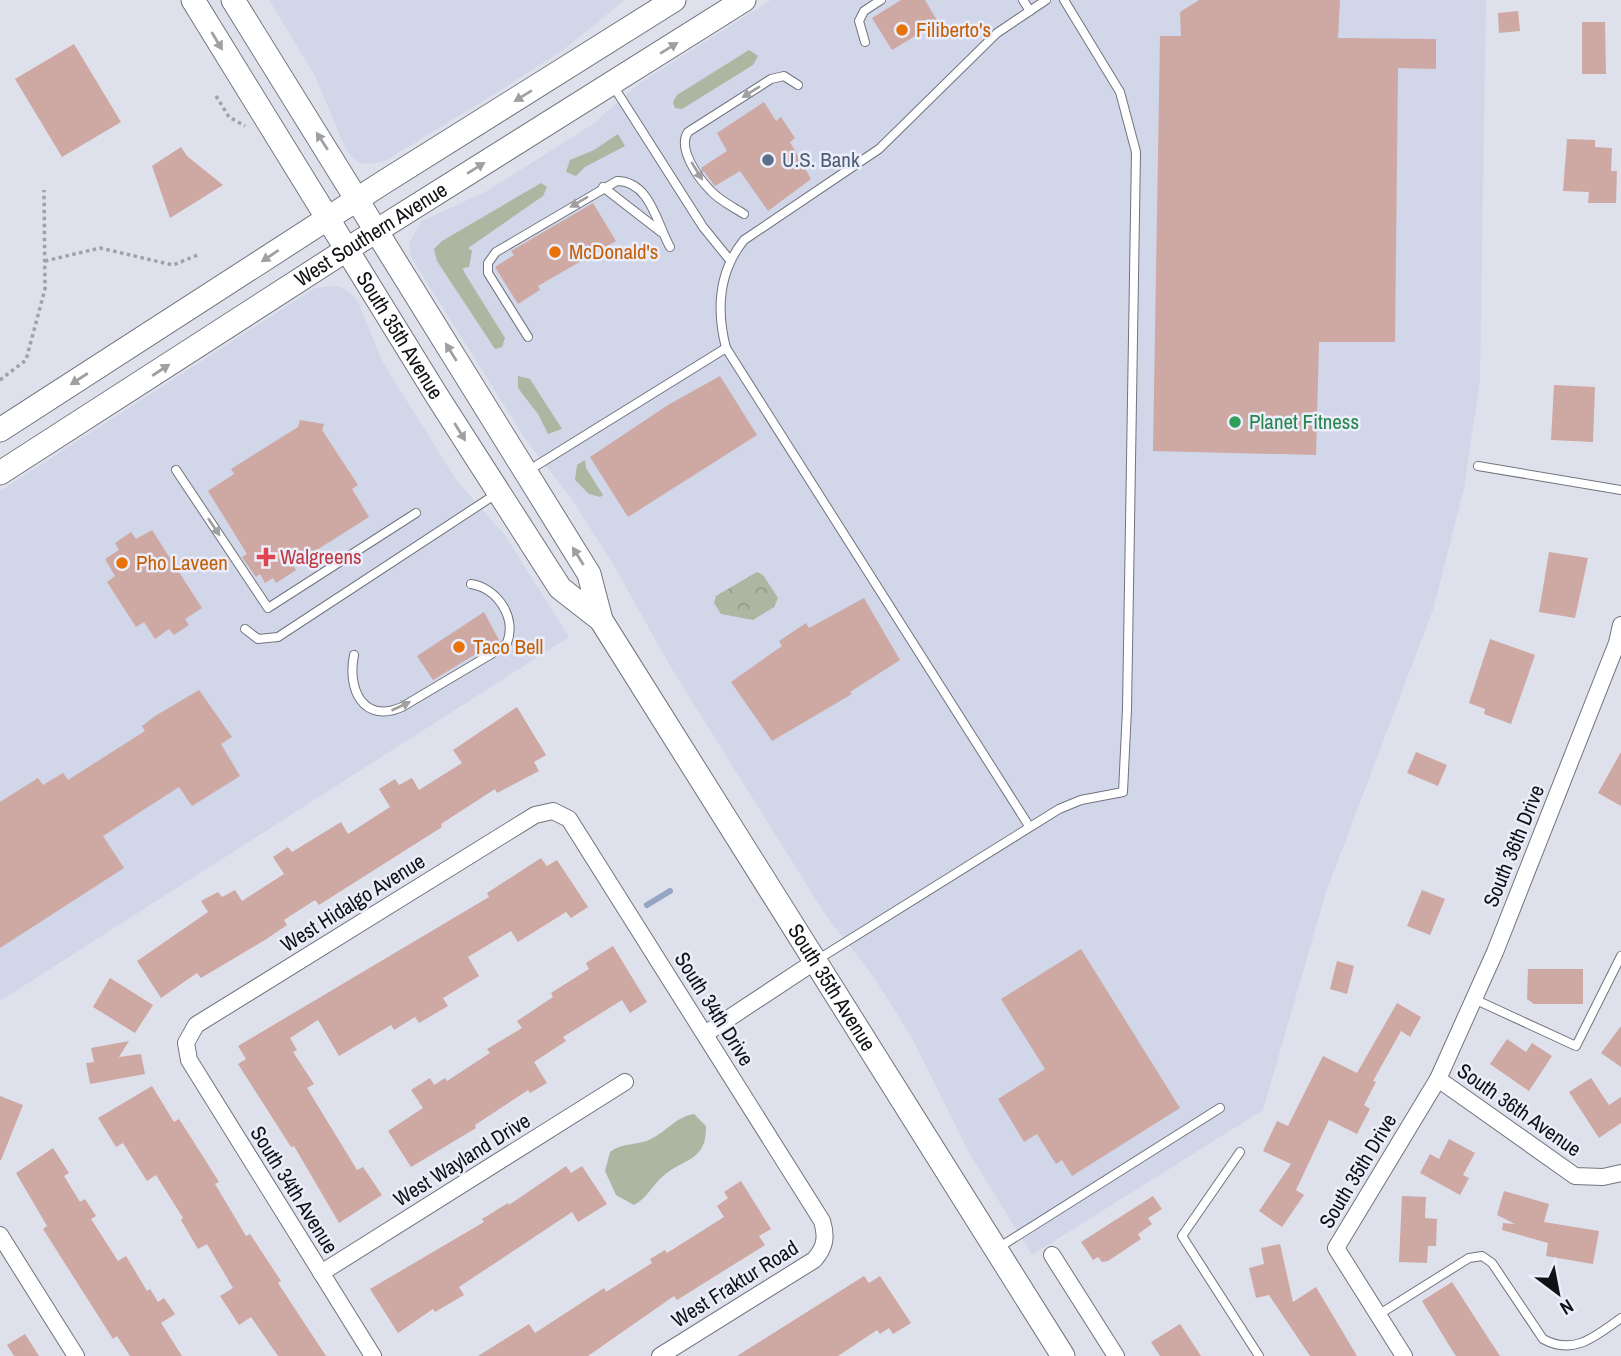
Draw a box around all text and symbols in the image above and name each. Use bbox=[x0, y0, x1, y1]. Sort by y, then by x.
place label: Filiberto's bbox=[916, 15, 991, 44]
marker: Filiberto's bbox=[894, 22, 910, 38]
one-way arrow bbox=[211, 31, 223, 50]
one-way arrow bbox=[659, 41, 678, 54]
one-way arrow bbox=[742, 85, 760, 99]
one-way arrow bbox=[513, 90, 532, 103]
one-way arrow bbox=[315, 131, 328, 151]
place label: U.S. Bank bbox=[782, 145, 860, 174]
marker: U.S. Bank bbox=[760, 152, 776, 168]
one-way arrow bbox=[691, 161, 704, 180]
one-way arrow bbox=[466, 162, 485, 175]
street label: West Southern Avenue bbox=[289, 175, 453, 293]
one-way arrow bbox=[569, 195, 588, 208]
place label: McDonald's bbox=[569, 237, 658, 266]
marker: McDonald's bbox=[547, 244, 563, 260]
one-way arrow bbox=[261, 249, 279, 263]
street label: South 35th Avenue bbox=[350, 266, 451, 405]
one-way arrow bbox=[444, 342, 457, 361]
one-way arrow bbox=[151, 363, 170, 376]
one-way arrow bbox=[69, 373, 89, 386]
place label: Planet Fitness bbox=[1249, 407, 1359, 436]
marker: Planet Fitness bbox=[1227, 414, 1243, 430]
one-way arrow bbox=[453, 423, 466, 442]
one-way arrow bbox=[207, 518, 221, 536]
place label: Walgreens bbox=[280, 542, 362, 571]
one-way arrow bbox=[572, 546, 585, 566]
place label: Pho Laveen bbox=[136, 548, 228, 577]
marker: Walgreens bbox=[258, 549, 274, 565]
marker: Pho Laveen bbox=[114, 555, 130, 571]
place label: Taco Bell bbox=[473, 632, 543, 661]
marker: Taco Bell bbox=[451, 639, 467, 655]
one-way arrow bbox=[391, 700, 411, 712]
street label: South 36th Drive bbox=[1476, 780, 1551, 911]
street label: West Hidalgo Avenue bbox=[275, 847, 430, 959]
street label: South 35th Avenue bbox=[781, 918, 883, 1057]
street label: South 34th Drive bbox=[668, 946, 761, 1071]
street label: South 36th Avenue bbox=[1451, 1056, 1587, 1163]
street label: West Wayland Drive bbox=[388, 1106, 536, 1213]
street label: South 35th Drive bbox=[1312, 1108, 1403, 1234]
street label: South 34th Avenue bbox=[244, 1120, 345, 1259]
street label: West Fraktur Road bbox=[666, 1233, 804, 1334]
north arrow bbox=[1523, 1258, 1593, 1328]
text: N bbox=[1555, 1293, 1579, 1321]

